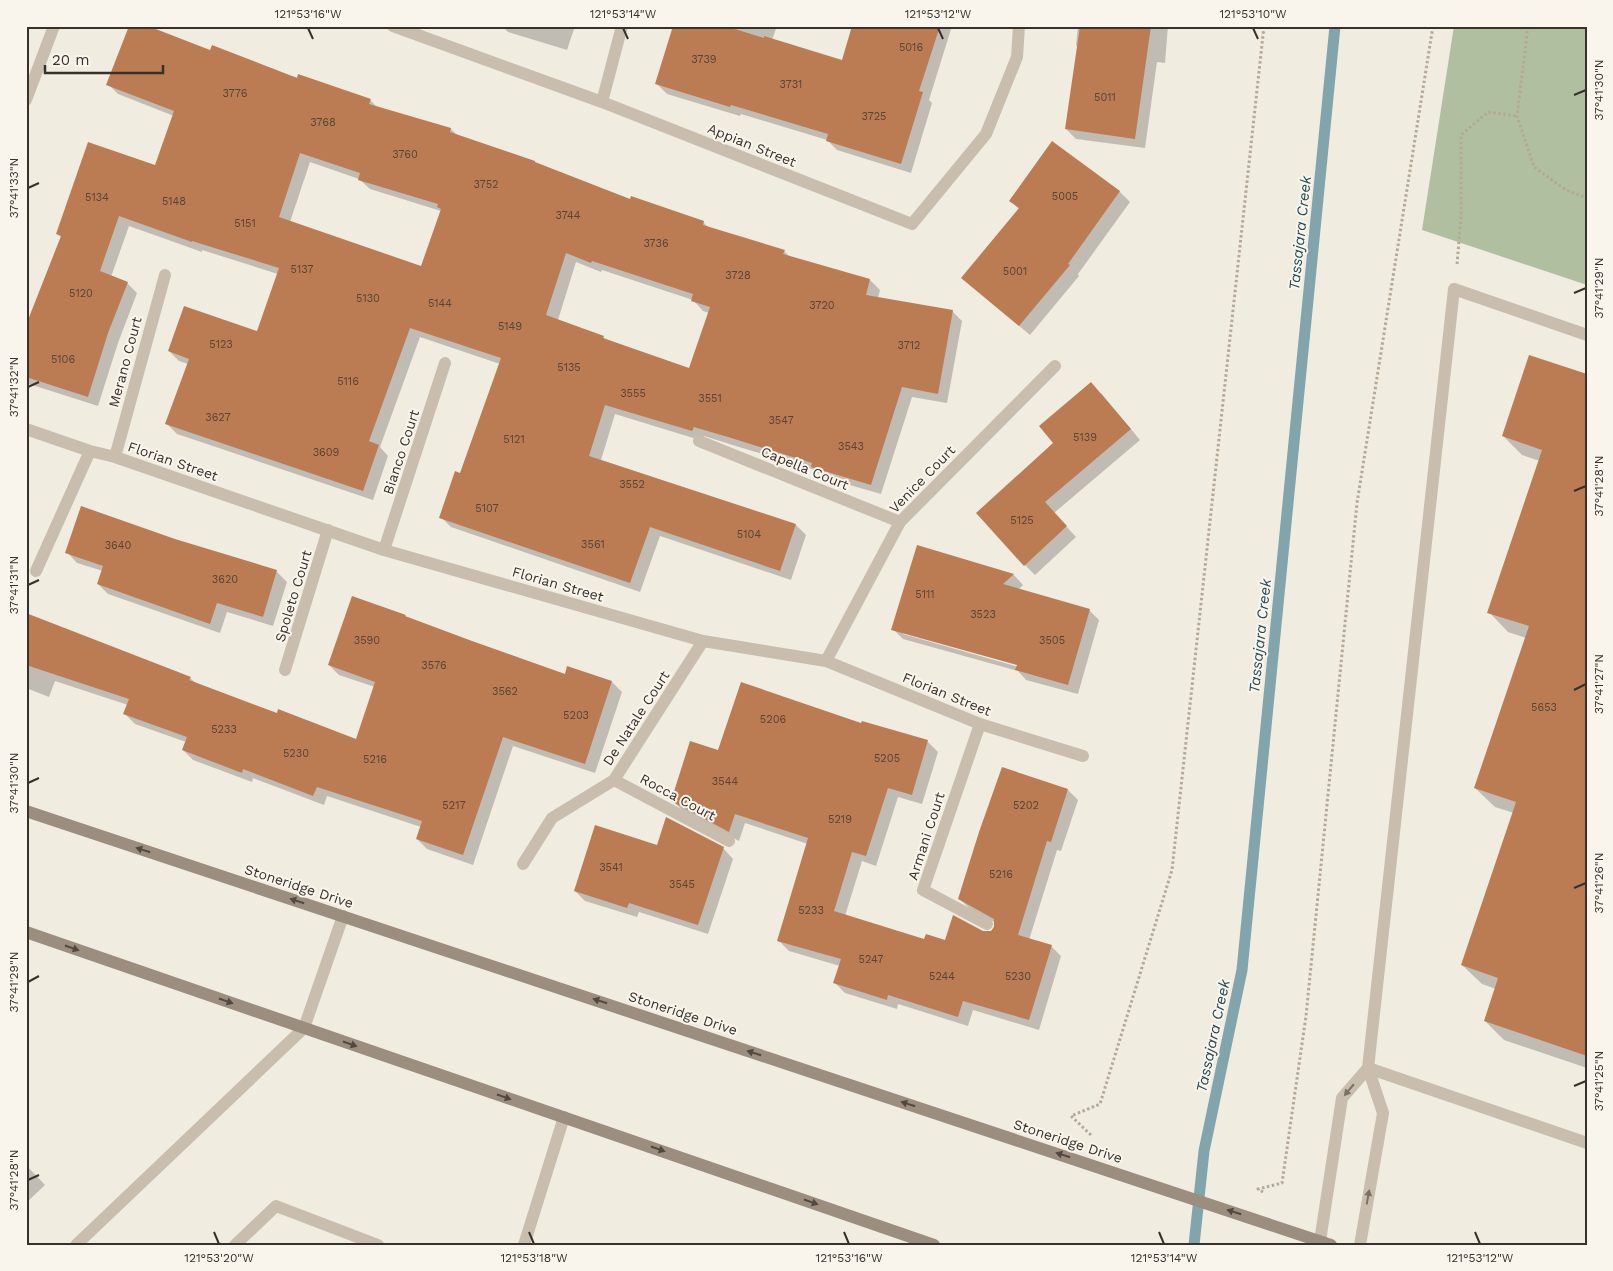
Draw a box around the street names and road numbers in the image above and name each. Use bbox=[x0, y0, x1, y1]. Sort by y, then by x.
street label: Appian Street bbox=[705, 120, 799, 170]
street label: Merano Court bbox=[105, 315, 145, 409]
street label: Bianco Court bbox=[380, 407, 422, 496]
street label: Florian Street bbox=[126, 438, 220, 484]
street label: Venice Court bbox=[886, 442, 958, 516]
street label: Capella Court bbox=[759, 443, 851, 493]
street label: Spoleto Court bbox=[271, 548, 315, 644]
street label: Florian Street bbox=[511, 563, 606, 605]
street label: De Natale Court bbox=[599, 668, 673, 768]
street label: Florian Street bbox=[900, 669, 994, 719]
street label: Rocca Court bbox=[637, 770, 719, 824]
street label: Armani Court bbox=[904, 790, 948, 882]
street label: Stoneridge Drive bbox=[243, 861, 355, 911]
street label: Stoneridge Drive bbox=[627, 988, 739, 1038]
street label: Stoneridge Drive bbox=[1012, 1116, 1124, 1166]

